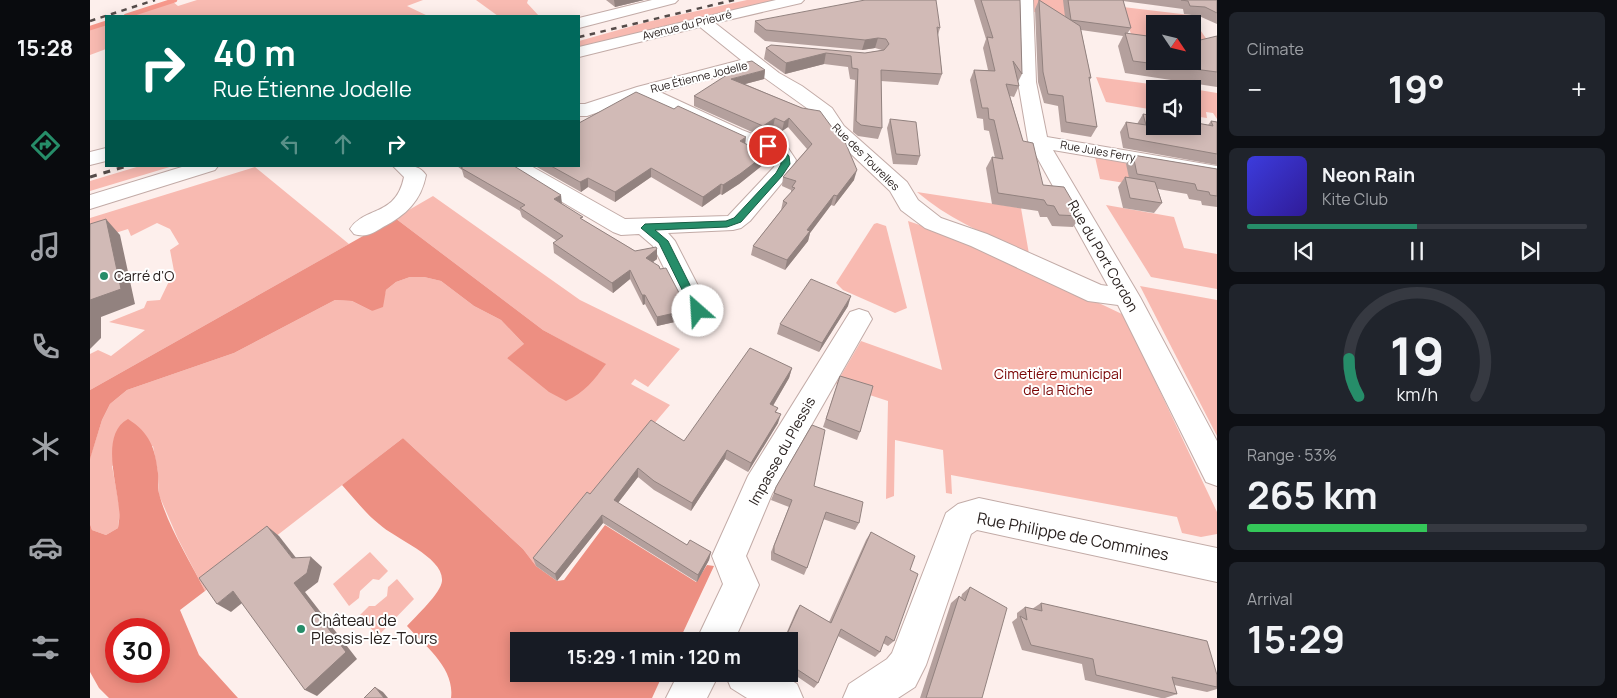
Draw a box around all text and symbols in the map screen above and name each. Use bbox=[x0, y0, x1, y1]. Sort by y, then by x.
street label: Avenue du Prieuré bbox=[641, 6, 734, 43]
north arrow bbox=[1146, 15, 1201, 70]
map controls bbox=[1146, 15, 1201, 135]
text: 40 m bbox=[213, 29, 296, 77]
text: 15:28 bbox=[17, 33, 73, 63]
icon: right bbox=[130, 35, 195, 100]
text: Climate bbox=[1247, 38, 1304, 60]
street label: Rue Étienne Jodelle bbox=[649, 57, 749, 96]
text: 19° bbox=[1388, 62, 1445, 114]
text: − bbox=[1247, 70, 1262, 108]
text: + bbox=[1571, 70, 1587, 108]
text: Rue Étienne Jodelle bbox=[213, 74, 412, 104]
button: sound bbox=[1146, 80, 1201, 135]
street label: Rue des Tourelles bbox=[829, 120, 903, 194]
pin bbox=[747, 125, 789, 167]
icon: directions bbox=[28, 128, 63, 163]
icon: left bbox=[276, 130, 304, 158]
icon: ahead bbox=[329, 130, 357, 158]
icon: right bbox=[382, 130, 410, 158]
icon: arrive bbox=[754, 132, 782, 160]
street label: Rue Jules Ferry bbox=[1059, 137, 1137, 165]
text: Neon Rain bbox=[1322, 162, 1415, 188]
text: Kite Club bbox=[1322, 188, 1388, 210]
street label: Rue du Port Cordon bbox=[1064, 197, 1143, 315]
icon: music bbox=[28, 229, 63, 264]
icon: previous bbox=[1290, 237, 1318, 265]
icon: pause bbox=[1403, 237, 1431, 265]
icon: next bbox=[1516, 237, 1544, 265]
place label: Carré d'O bbox=[114, 266, 174, 285]
marker: Carré d'O bbox=[98, 270, 110, 282]
position arrow bbox=[671, 284, 723, 336]
text: 19 bbox=[1389, 320, 1445, 391]
icon: phone bbox=[28, 329, 63, 364]
park label: Cimetière municipal de la Riche bbox=[994, 364, 1122, 399]
text: km/h bbox=[1396, 382, 1438, 406]
street label: Impasse du Plessis bbox=[744, 393, 819, 509]
icon: climate bbox=[28, 429, 63, 464]
text: Range · 53% bbox=[1247, 444, 1337, 466]
text: 265 km bbox=[1247, 468, 1378, 520]
street label: Rue Philippe de Commines bbox=[975, 507, 1171, 565]
icon: car bbox=[28, 530, 63, 565]
text: Arrival bbox=[1247, 588, 1293, 610]
place label: Château de Plessis-lèz-Tours bbox=[311, 609, 438, 649]
text: 15:29 bbox=[1247, 612, 1345, 664]
speed limit sign: 30 bbox=[105, 618, 170, 683]
marker: Château de Plessis-lèz-Tours bbox=[295, 623, 307, 635]
icon: filters bbox=[28, 630, 63, 665]
text: 15:29 · 1 min · 120 m bbox=[567, 644, 741, 670]

